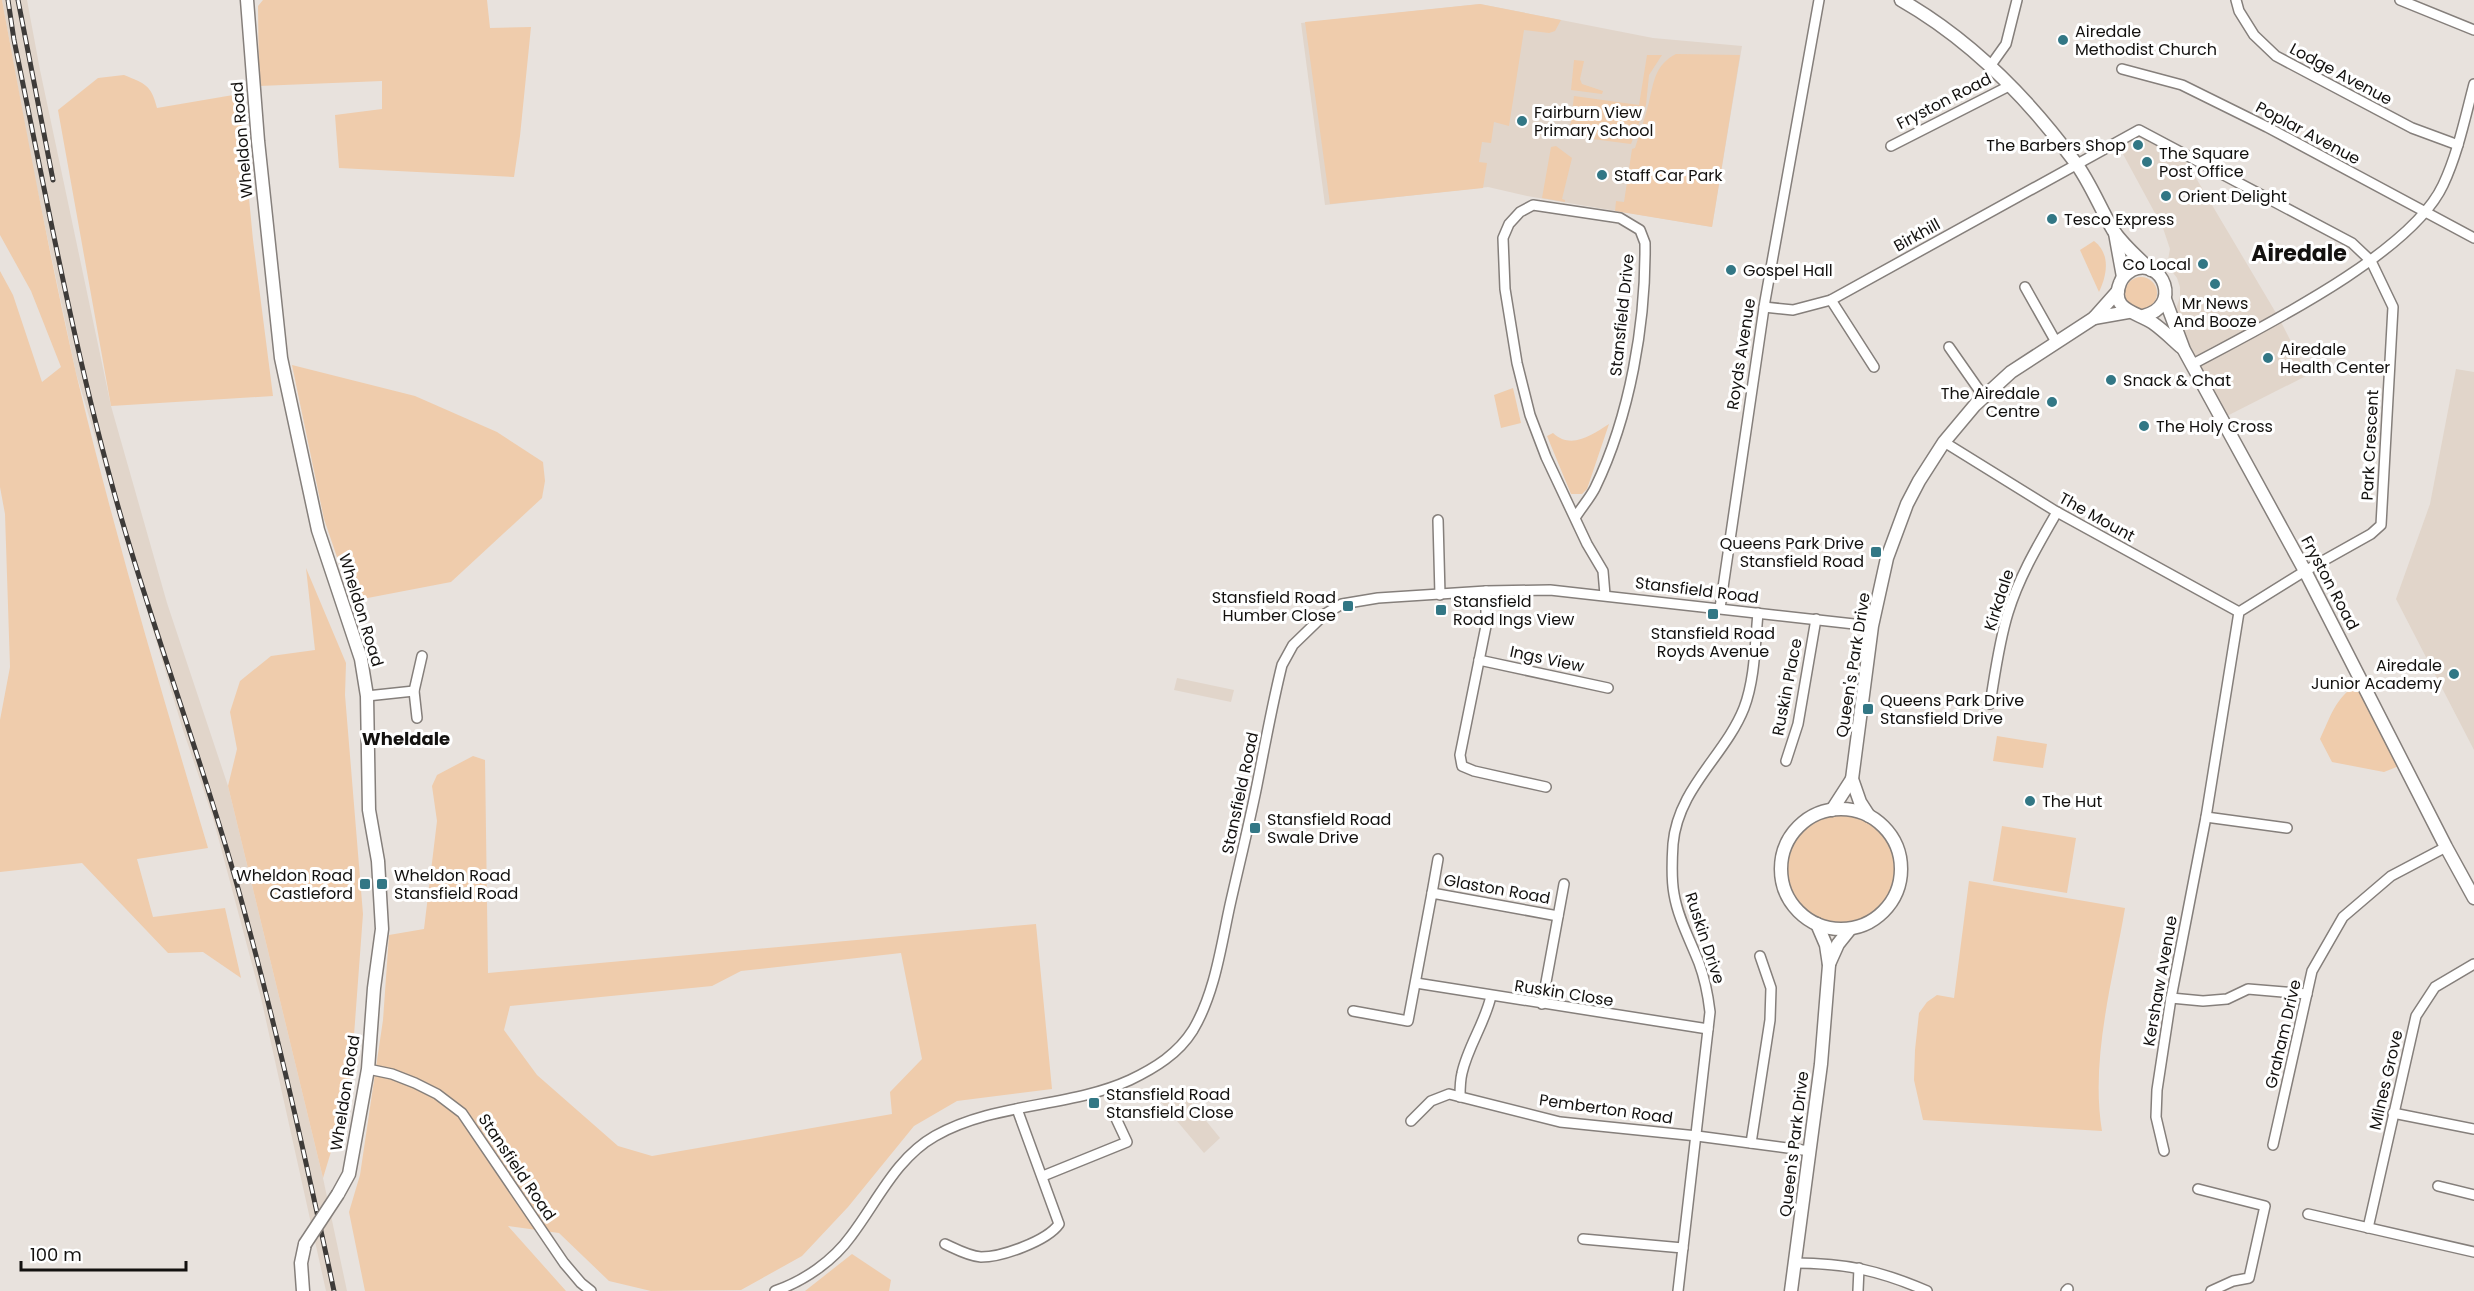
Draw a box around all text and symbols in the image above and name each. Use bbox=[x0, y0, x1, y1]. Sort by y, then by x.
place label: Airedale Methodist Church bbox=[2075, 20, 2217, 61]
marker: Airedale Methodist Church bbox=[2056, 33, 2070, 47]
street label: Lodge Avenue bbox=[2286, 37, 2396, 111]
street label: Fryston Road bbox=[1893, 67, 1995, 135]
street label: Wheldon Road bbox=[225, 81, 259, 199]
street label: Poplar Avenue bbox=[2252, 96, 2364, 170]
place label: Fairburn View Primary School bbox=[1534, 101, 1653, 142]
marker: Fairburn View Primary School bbox=[1515, 114, 1529, 128]
place label: The Barbers Shop bbox=[1986, 134, 2126, 157]
marker: The Barbers Shop bbox=[2131, 138, 2145, 152]
place label: The Square Post Office bbox=[2159, 142, 2249, 183]
marker: The Square Post Office bbox=[2140, 155, 2154, 169]
place label: Staff Car Park bbox=[1614, 164, 1723, 187]
marker: Staff Car Park bbox=[1595, 168, 1609, 182]
place label: Orient Delight bbox=[2178, 185, 2287, 208]
marker: Orient Delight bbox=[2159, 189, 2173, 203]
place label: Tesco Express bbox=[2064, 208, 2174, 231]
marker: Tesco Express bbox=[2045, 212, 2059, 226]
street label: Birkhill bbox=[1890, 213, 1944, 257]
district label: Airedale bbox=[2251, 238, 2347, 269]
street label: Stansfield Drive bbox=[1604, 253, 1640, 377]
place label: Co Local bbox=[2123, 253, 2191, 276]
marker: Co Local bbox=[2196, 257, 2210, 271]
place label: Gospel Hall bbox=[1743, 259, 1833, 282]
marker: Gospel Hall bbox=[1724, 263, 1738, 277]
marker: Mr News And Booze bbox=[2208, 277, 2222, 291]
place label: Mr News And Booze bbox=[2173, 292, 2257, 333]
street label: Royds Avenue bbox=[1721, 297, 1761, 411]
place label: Airedale Health Center bbox=[2280, 338, 2390, 379]
marker: Airedale Health Center bbox=[2261, 351, 2275, 365]
place label: Snack & Chat bbox=[2123, 369, 2231, 392]
marker: Snack & Chat bbox=[2104, 373, 2118, 387]
place label: The Airedale Centre bbox=[1941, 382, 2040, 423]
street label: Park Crescent bbox=[2356, 389, 2384, 501]
marker: The Airedale Centre bbox=[2045, 395, 2059, 409]
place label: The Holy Cross bbox=[2156, 415, 2273, 438]
marker: The Holy Cross bbox=[2137, 419, 2151, 433]
street label: The Mount bbox=[2055, 487, 2139, 547]
place label: Queens Park Drive Stansfield Road bbox=[1720, 532, 1864, 573]
street label: Fryston Road bbox=[2296, 532, 2364, 634]
marker: Queens Park Drive Stansfield Road bbox=[1869, 545, 1883, 559]
street label: Wheldon Road bbox=[333, 551, 389, 669]
street label: Kirkdale bbox=[1978, 566, 2020, 634]
street label: Stansfield Road bbox=[1634, 571, 1760, 609]
place label: Stansfield Road Humber Close bbox=[1212, 586, 1336, 627]
place label: Stansfield Road Ings View bbox=[1453, 590, 1574, 631]
street label: Queen's Park Drive bbox=[1830, 591, 1876, 739]
marker: Stansfield Road Humber Close bbox=[1341, 599, 1355, 613]
marker: Stansfield Road Ings View bbox=[1434, 603, 1448, 617]
marker: Stansfield Road Royds Avenue bbox=[1706, 607, 1720, 621]
place label: Stansfield Road Royds Avenue bbox=[1651, 622, 1775, 663]
street label: Ruskin Place bbox=[1766, 636, 1808, 738]
street label: Ings View bbox=[1508, 640, 1586, 678]
place label: Airedale Junior Academy bbox=[2311, 654, 2442, 695]
marker: Airedale Junior Academy bbox=[2447, 667, 2461, 681]
place label: Queens Park Drive Stansfield Drive bbox=[1880, 689, 2024, 730]
marker: Queens Park Drive Stansfield Drive bbox=[1861, 702, 1875, 716]
district label: Wheldale bbox=[362, 726, 450, 751]
street label: Stansfield Road bbox=[1216, 730, 1264, 856]
place label: The Hut bbox=[2042, 790, 2102, 813]
marker: The Hut bbox=[2023, 794, 2037, 808]
place label: Stansfield Road Swale Drive bbox=[1267, 808, 1391, 849]
marker: Stansfield Road Swale Drive bbox=[1248, 821, 1262, 835]
place label: Wheldon Road Castleford bbox=[236, 864, 353, 905]
place label: Wheldon Road Stansfield Road bbox=[394, 864, 518, 905]
street label: Glaston Road bbox=[1442, 868, 1552, 910]
marker: Wheldon Road Castleford bbox=[358, 877, 372, 891]
marker: Wheldon Road Stansfield Road bbox=[375, 877, 389, 891]
street label: Ruskin Drive bbox=[1679, 889, 1731, 987]
street label: Kershaw Avenue bbox=[2137, 914, 2183, 1048]
street label: Ruskin Close bbox=[1513, 974, 1615, 1012]
street label: Graham Drive bbox=[2259, 977, 2307, 1091]
street label: Milnes Grove bbox=[2363, 1028, 2409, 1132]
street label: Wheldon Road bbox=[324, 1033, 366, 1153]
street label: Queen's Park Drive bbox=[1774, 1070, 1814, 1218]
place label: Stansfield Road Stansfield Close bbox=[1106, 1083, 1234, 1124]
street label: Pemberton Road bbox=[1538, 1088, 1674, 1130]
marker: Stansfield Road Stansfield Close bbox=[1087, 1096, 1101, 1110]
street label: Stansfield Road bbox=[473, 1109, 561, 1225]
scale bar bbox=[21, 1234, 186, 1272]
text: 100 m bbox=[30, 1242, 82, 1267]

